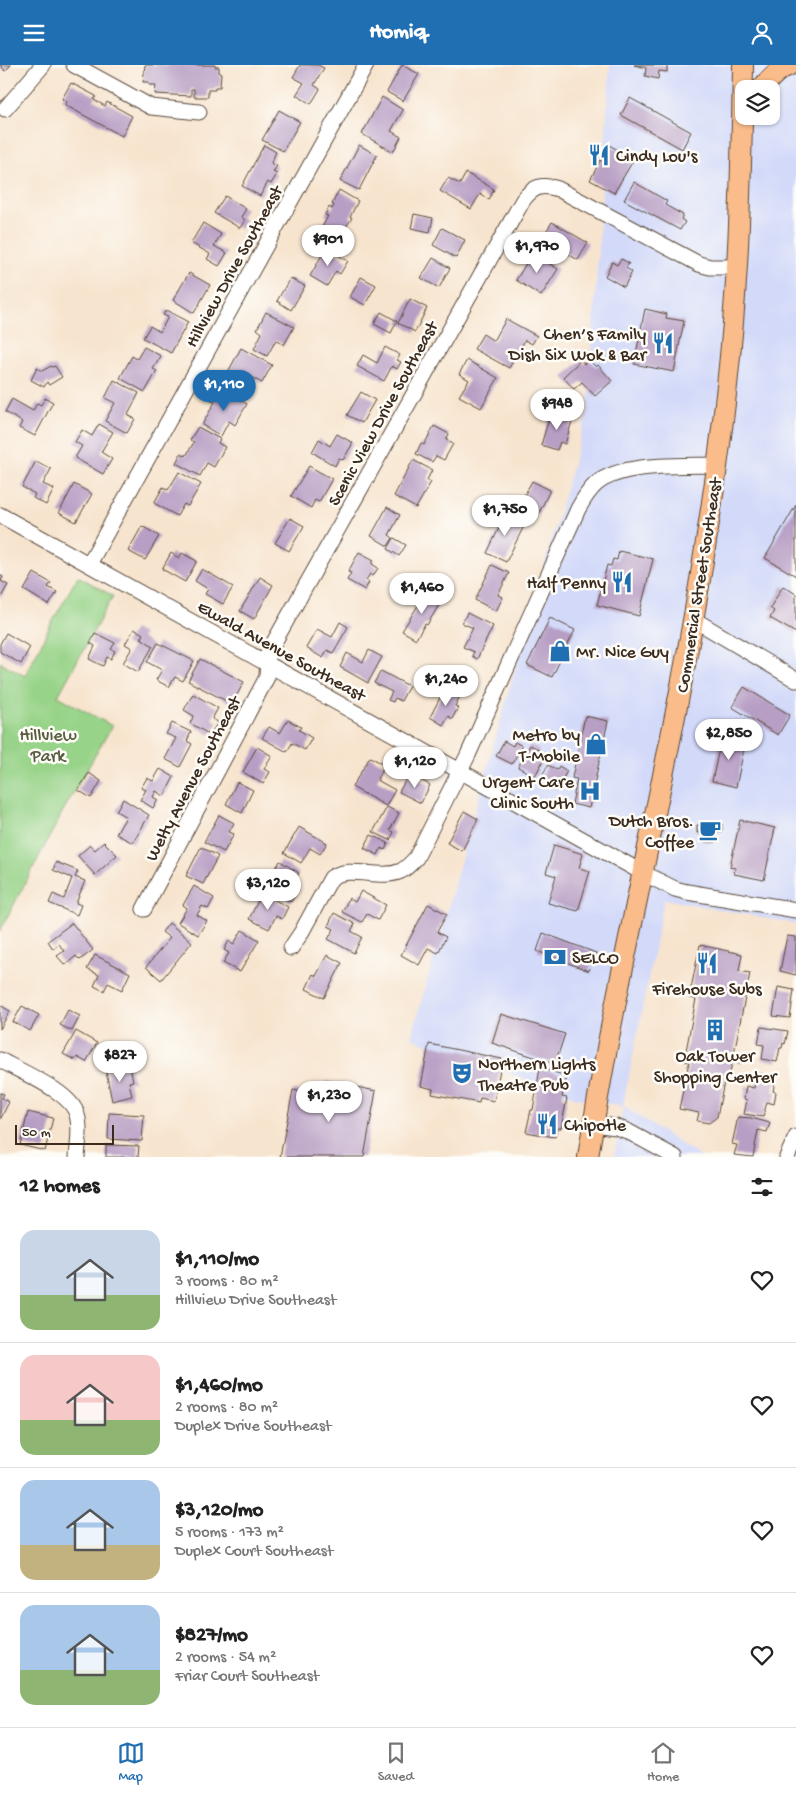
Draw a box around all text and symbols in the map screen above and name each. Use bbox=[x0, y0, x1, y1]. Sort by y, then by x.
icon: menu bbox=[20, 19, 48, 47]
icon: person bbox=[748, 19, 776, 47]
text: Homiq bbox=[369, 20, 427, 46]
map controls bbox=[735, 80, 780, 125]
button: layers bbox=[735, 80, 780, 125]
restaurant icon: Cindy Lou's bbox=[586, 142, 612, 168]
place label: Cindy Lou's bbox=[616, 147, 699, 168]
street label: Hillview Drive Southeast bbox=[182, 181, 289, 352]
pin: $901 bbox=[298, 225, 358, 267]
text: $901 bbox=[313, 231, 343, 250]
pin: $1,970 bbox=[496, 231, 578, 274]
text: $1,970 bbox=[515, 238, 559, 257]
street label: Scenic View Drive Southeast bbox=[325, 317, 445, 510]
place label: Chen’s Family Dish Six Wok & Bar bbox=[508, 325, 648, 367]
restaurant icon: Chen’s Family Dish Six Wok & Bar bbox=[650, 330, 676, 356]
pin: $1,110 bbox=[183, 369, 265, 412]
text: $1,110 bbox=[204, 376, 244, 395]
pin: $948 bbox=[527, 389, 587, 431]
text: $948 bbox=[541, 395, 573, 414]
street label: Commercial Street Southeast bbox=[673, 475, 728, 694]
pin: $1,750 bbox=[464, 495, 546, 537]
text: $1,750 bbox=[483, 501, 527, 520]
restaurant icon: Half Penny bbox=[609, 569, 635, 595]
pin: $1,460 bbox=[381, 573, 463, 615]
place label: Half Penny bbox=[527, 574, 606, 595]
text: $1,460 bbox=[400, 579, 444, 598]
street label: Ewald Avenue Southeast bbox=[193, 597, 370, 708]
shop icon: Mr. Nice Guy bbox=[547, 638, 573, 664]
place label: Mr. Nice Guy bbox=[576, 643, 669, 664]
pin: $1,240 bbox=[405, 665, 487, 707]
text: $1,240 bbox=[424, 671, 468, 690]
street label: Welty Avenue Southeast bbox=[142, 692, 247, 865]
pin: $2,850 bbox=[688, 719, 770, 761]
text: $2,850 bbox=[706, 725, 752, 744]
park label: Hillview Park bbox=[19, 726, 77, 768]
place label: Metro by T-Mobile bbox=[513, 726, 581, 768]
shop icon: Metro by T-Mobile bbox=[583, 731, 609, 757]
pin: $1,120 bbox=[374, 747, 456, 789]
text: $1,120 bbox=[394, 753, 436, 772]
place label: Urgent Care Clinic South bbox=[482, 773, 575, 815]
hospital icon: Urgent Care Clinic South bbox=[577, 778, 603, 804]
place label: Dutch Bros. Coffee bbox=[608, 812, 695, 854]
cafe icon: Dutch Bros. Coffee bbox=[697, 817, 723, 843]
pin: $3,120 bbox=[227, 869, 309, 911]
text: $3,120 bbox=[246, 875, 290, 894]
bank icon: SELCO bbox=[542, 944, 568, 970]
place label: SELCO bbox=[572, 949, 619, 970]
restaurant icon: Firehouse Subs bbox=[694, 950, 720, 976]
place label: Firehouse Subs bbox=[651, 980, 763, 1001]
building icon: Oak Tower Shopping Center bbox=[702, 1017, 728, 1043]
pin: $827 bbox=[90, 1041, 150, 1083]
text: $827 bbox=[104, 1047, 136, 1066]
place label: Oak Tower Shopping Center bbox=[654, 1047, 778, 1089]
place label: Northern Lights Theatre Pub bbox=[477, 1055, 597, 1097]
theatre icon: Northern Lights Theatre Pub bbox=[449, 1060, 475, 1086]
pin: $1,230 bbox=[288, 1081, 370, 1123]
text: $1,230 bbox=[307, 1087, 351, 1106]
restaurant icon: Chipotle bbox=[534, 1111, 560, 1137]
place label: Chipotle bbox=[564, 1116, 627, 1137]
scale bar bbox=[15, 1122, 114, 1145]
text: 50 m bbox=[22, 1125, 51, 1142]
icon: filters bbox=[748, 1173, 776, 1201]
text: 12 homes bbox=[20, 1175, 99, 1200]
text: $1,110/mo bbox=[175, 1248, 259, 1273]
icon: home bbox=[60, 1250, 120, 1310]
icon: heart bbox=[748, 1266, 776, 1294]
text: 3 rooms · 80 m² bbox=[175, 1273, 279, 1292]
text: Hillview Drive Southeast bbox=[175, 1292, 336, 1311]
text: $1,460/mo bbox=[175, 1374, 263, 1399]
icon: home bbox=[60, 1375, 120, 1435]
icon: heart bbox=[748, 1391, 776, 1419]
text: 2 rooms · 80 m² bbox=[175, 1399, 278, 1418]
text: Duplex Drive Southeast bbox=[175, 1418, 331, 1437]
text: $3,120/mo bbox=[175, 1499, 263, 1524]
icon: home bbox=[60, 1500, 120, 1560]
icon: heart bbox=[748, 1516, 776, 1544]
text: 5 rooms · 173 m² bbox=[175, 1524, 284, 1543]
text: Duplex Court Southeast bbox=[175, 1543, 333, 1562]
text: $827/mo bbox=[175, 1624, 248, 1649]
icon: home bbox=[60, 1625, 120, 1685]
icon: heart bbox=[748, 1641, 776, 1669]
text: 2 rooms · 54 m² bbox=[175, 1649, 276, 1668]
text: Friar Court Southeast bbox=[175, 1668, 319, 1687]
tab: Map bbox=[117, 1739, 145, 1786]
tab: Saved bbox=[378, 1739, 414, 1786]
tab: Home bbox=[647, 1739, 679, 1786]

